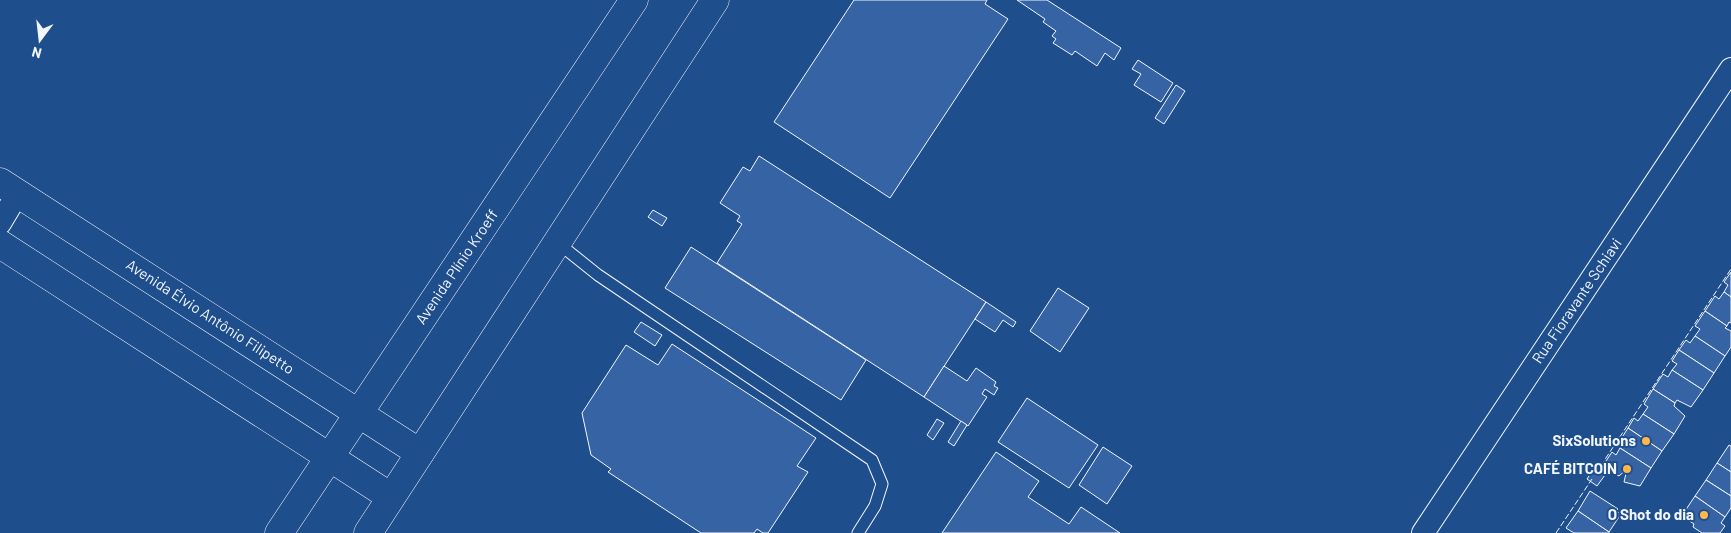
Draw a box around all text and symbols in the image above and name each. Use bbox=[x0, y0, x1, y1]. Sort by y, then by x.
north arrow bbox=[15, 15, 65, 65]
text: N bbox=[30, 44, 43, 62]
street label: Avenida Plínio Kroeff bbox=[411, 206, 501, 327]
street label: Rua Fioravante Schiavi bbox=[1528, 234, 1625, 367]
street label: Avenida Élvio Antônio Filipetto bbox=[123, 255, 298, 377]
place label: SixSolutions bbox=[1552, 431, 1636, 449]
marker: SixSolutions bbox=[1640, 435, 1652, 447]
place label: CAFÉ BITCOIN bbox=[1524, 459, 1617, 477]
marker: CAFÉ BITCOIN bbox=[1621, 463, 1633, 475]
place label: O Shot do dia bbox=[1608, 505, 1694, 523]
marker: O Shot do dia bbox=[1698, 509, 1710, 521]

